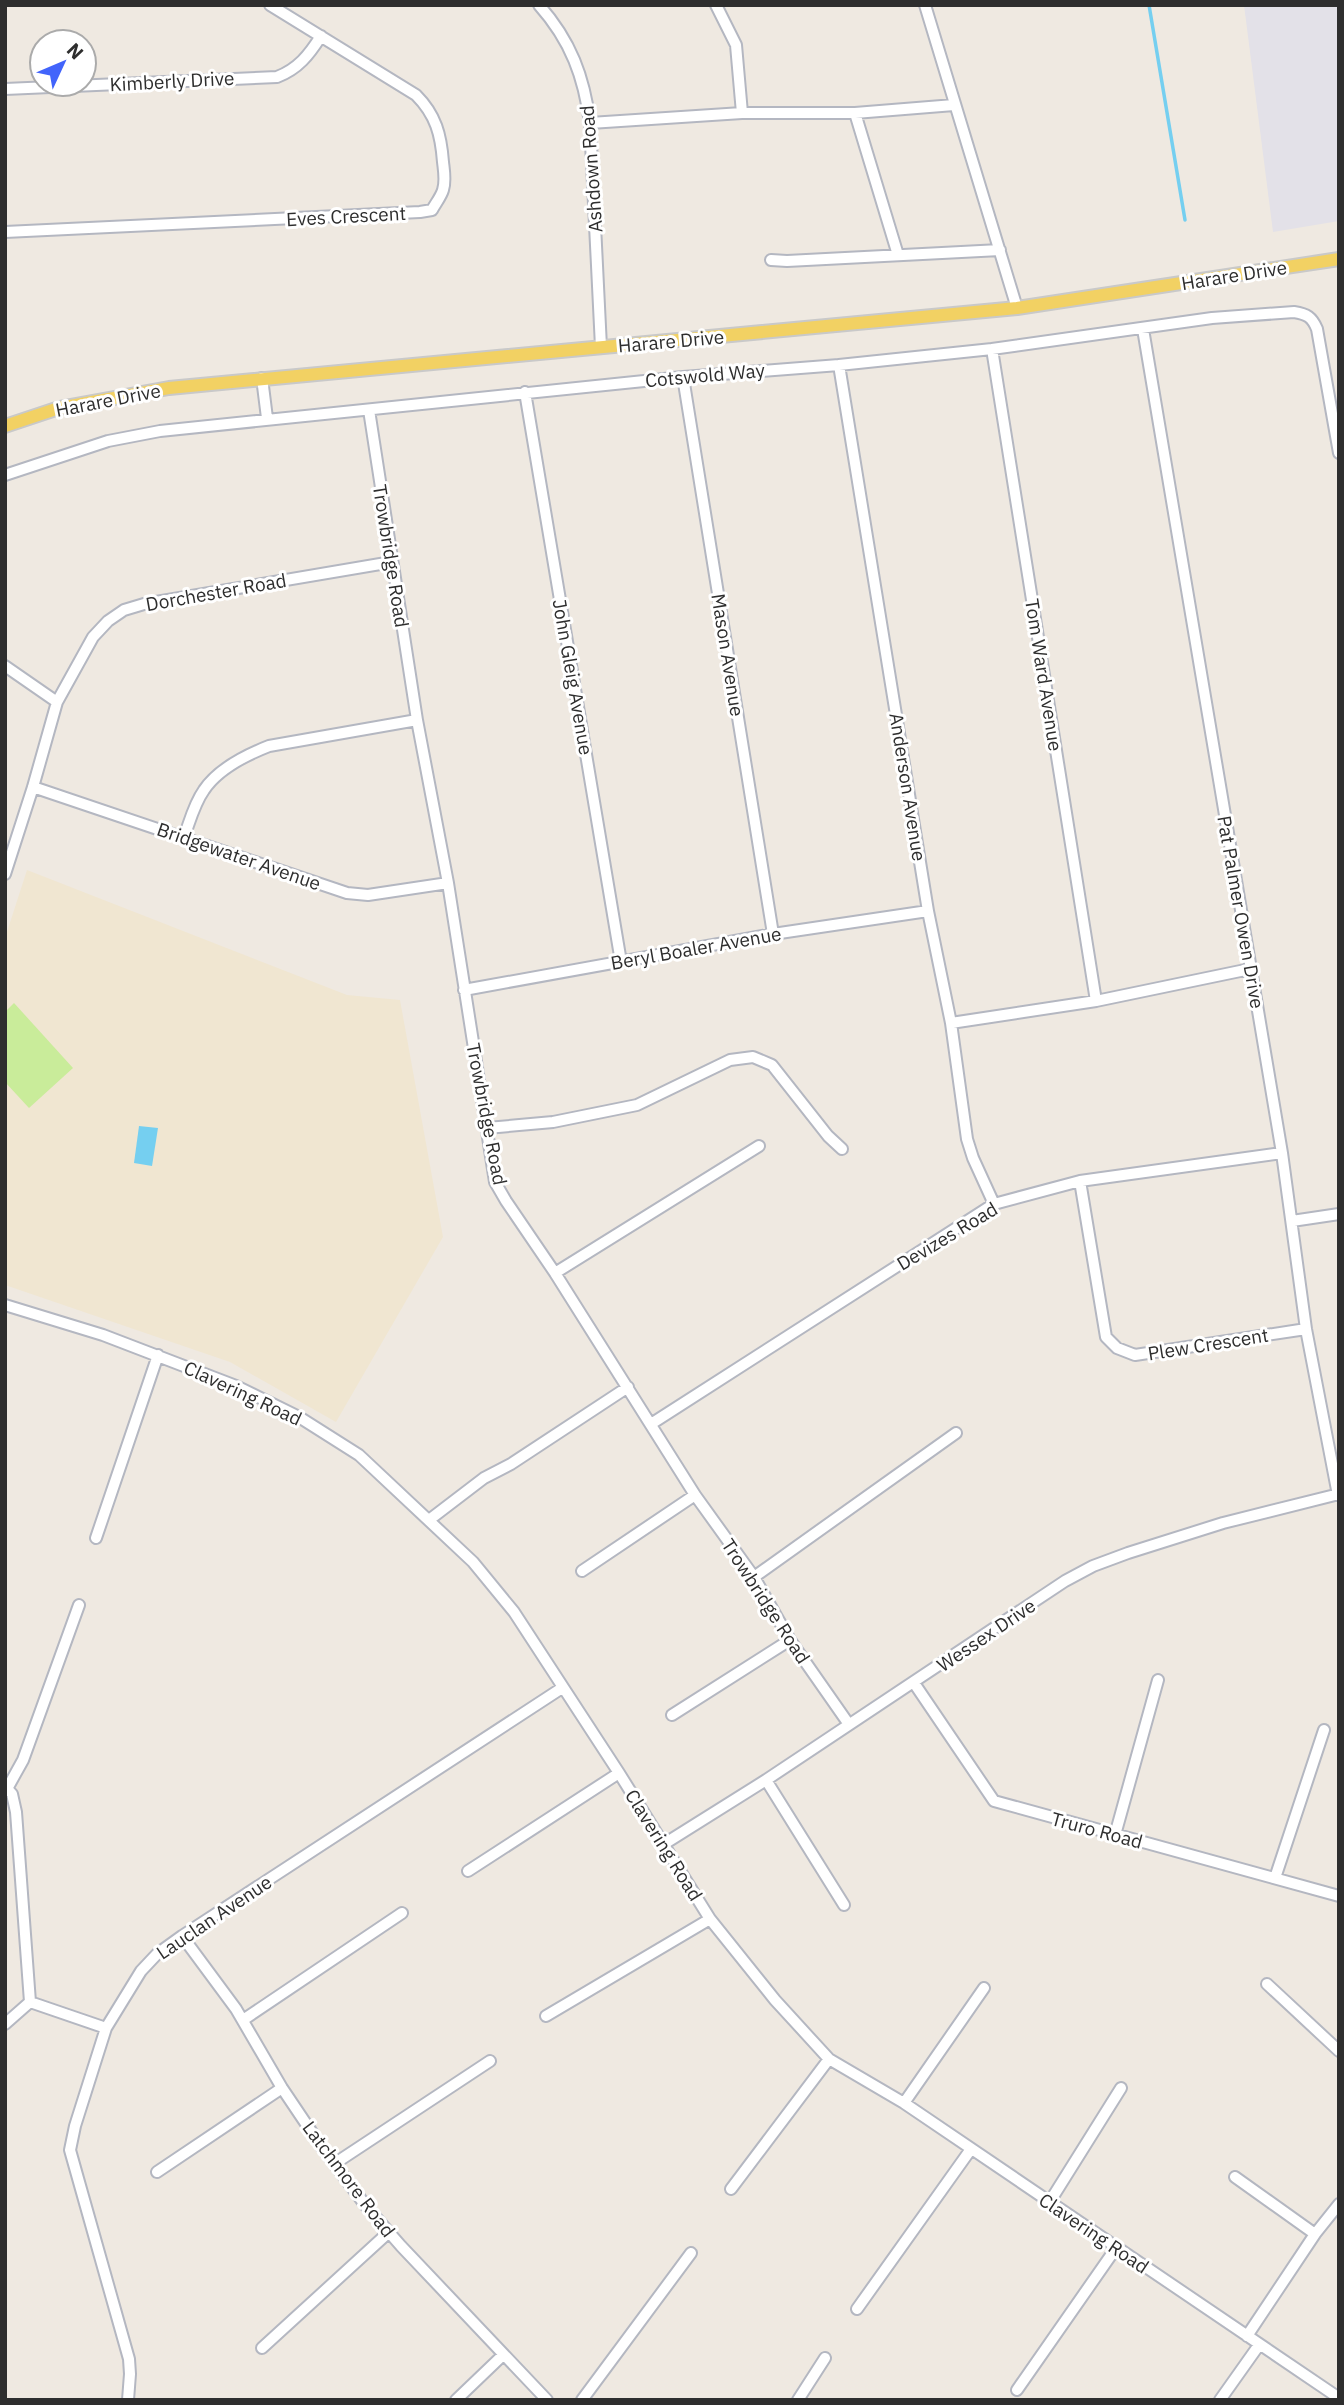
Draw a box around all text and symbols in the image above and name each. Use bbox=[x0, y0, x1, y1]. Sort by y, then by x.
north arrow bbox=[28, 28, 98, 98]
text: N bbox=[62, 38, 89, 64]
street label: Kimberly Drive bbox=[109, 66, 235, 96]
street label: Ashdown Road bbox=[575, 105, 607, 233]
street label: Eves Crescent bbox=[285, 201, 407, 231]
street label: Harare Drive bbox=[1180, 255, 1288, 295]
street label: Harare Drive bbox=[617, 324, 725, 358]
street label: Cotswold Way bbox=[644, 358, 766, 392]
street label: Harare Drive bbox=[53, 378, 163, 422]
street label: Trowbridge Road bbox=[368, 483, 414, 629]
street label: Dorchester Road bbox=[144, 568, 288, 616]
street label: Mason Avenue bbox=[706, 592, 750, 718]
street label: John Gleig Avenue bbox=[547, 597, 599, 757]
street label: Tom Ward Avenue bbox=[1020, 597, 1068, 753]
street label: Anderson Avenue bbox=[884, 711, 932, 863]
street label: Pat Palmer Owen Drive bbox=[1212, 814, 1270, 1010]
street label: Bridgewater Avenue bbox=[154, 817, 324, 895]
street label: Beryl Boaler Avenue bbox=[609, 921, 783, 975]
street label: Trowbridge Road bbox=[461, 1041, 513, 1187]
street label: Devizes Road bbox=[892, 1196, 1002, 1276]
street label: Plew Crescent bbox=[1146, 1323, 1270, 1365]
street label: Clavering Road bbox=[180, 1355, 306, 1431]
street label: Trowbridge Road bbox=[717, 1534, 815, 1668]
street label: Wessex Drive bbox=[932, 1593, 1040, 1677]
street label: Clavering Road bbox=[620, 1785, 708, 1905]
street label: Truro Road bbox=[1049, 1806, 1145, 1854]
street label: Lauclan Avenue bbox=[152, 1870, 276, 1964]
street label: Latchmore Road bbox=[298, 2116, 400, 2242]
street label: Clavering Road bbox=[1035, 2187, 1153, 2279]

